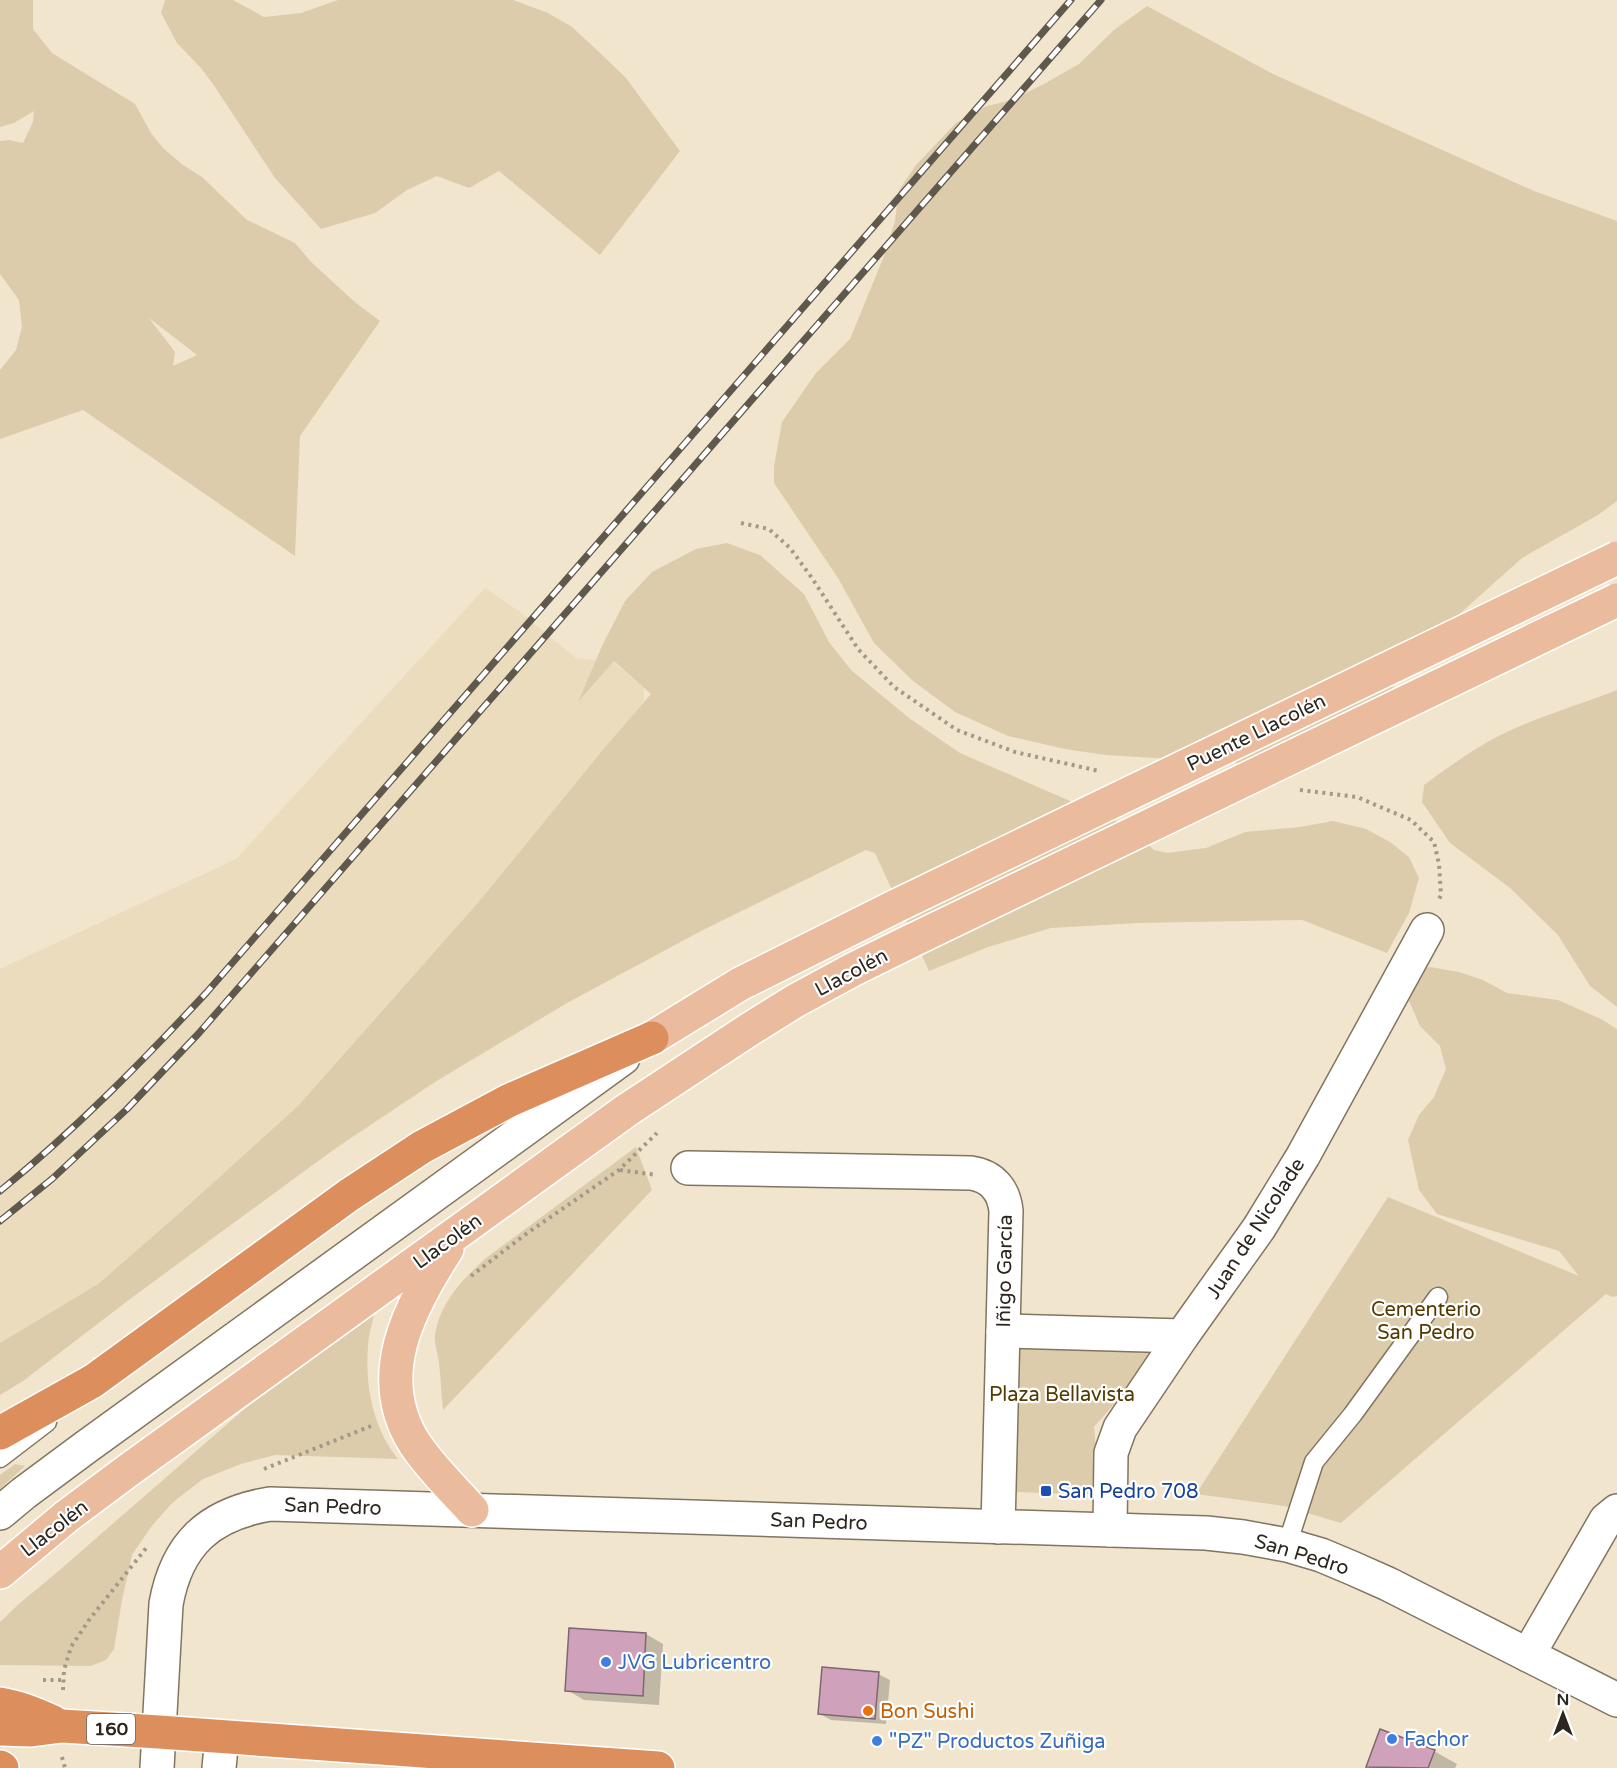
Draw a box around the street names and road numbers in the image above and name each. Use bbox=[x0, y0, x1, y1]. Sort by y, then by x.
street label: Puente Llacolén bbox=[1183, 689, 1330, 777]
street label: Llacolén bbox=[811, 944, 892, 1002]
street label: Juan de Nicolade bbox=[1201, 1154, 1310, 1303]
street label: Llacolén bbox=[409, 1209, 487, 1275]
street label: Iñigo García bbox=[992, 1214, 1018, 1328]
street label: San Pedro bbox=[284, 1493, 382, 1521]
street label: Llacolén bbox=[16, 1495, 93, 1563]
street label: San Pedro bbox=[770, 1508, 868, 1536]
street label: San Pedro bbox=[1252, 1529, 1352, 1581]
road number: 160 bbox=[87, 1714, 135, 1744]

